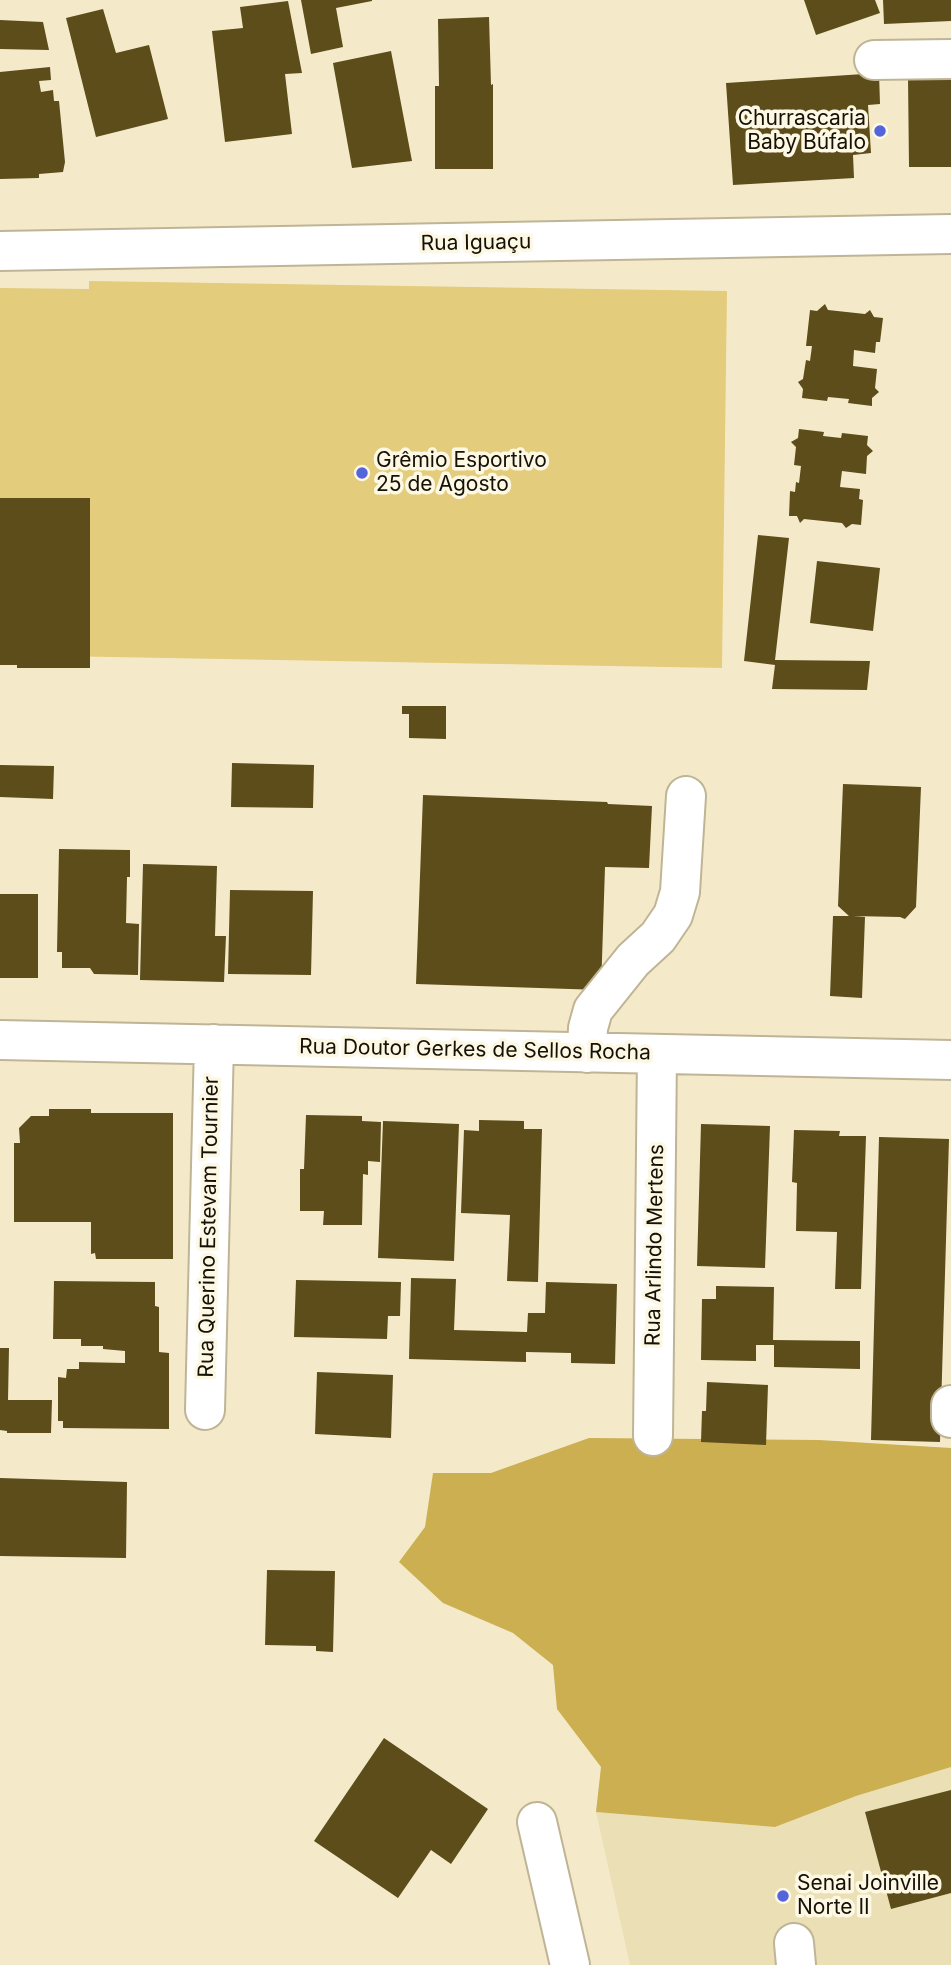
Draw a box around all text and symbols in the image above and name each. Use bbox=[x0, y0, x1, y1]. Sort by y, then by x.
place label: Churrascaria Baby Búfalo bbox=[738, 106, 866, 156]
marker: Churrascaria Baby Búfalo bbox=[872, 123, 888, 139]
street label: Rua Iguaçu bbox=[420, 229, 532, 257]
place label: Grêmio Esportivo 25 de Agosto bbox=[376, 448, 547, 498]
marker: Grêmio Esportivo 25 de Agosto bbox=[354, 465, 370, 481]
street label: Rua Doutor Gerkes de Sellos Rocha bbox=[299, 1034, 651, 1066]
street label: Rua Querino Estevam Tournier bbox=[194, 1076, 224, 1378]
street label: Rua Arlindo Mertens bbox=[641, 1144, 669, 1346]
place label: Senai Joinville Norte II bbox=[797, 1871, 939, 1921]
marker: Senai Joinville Norte II bbox=[775, 1888, 791, 1904]

